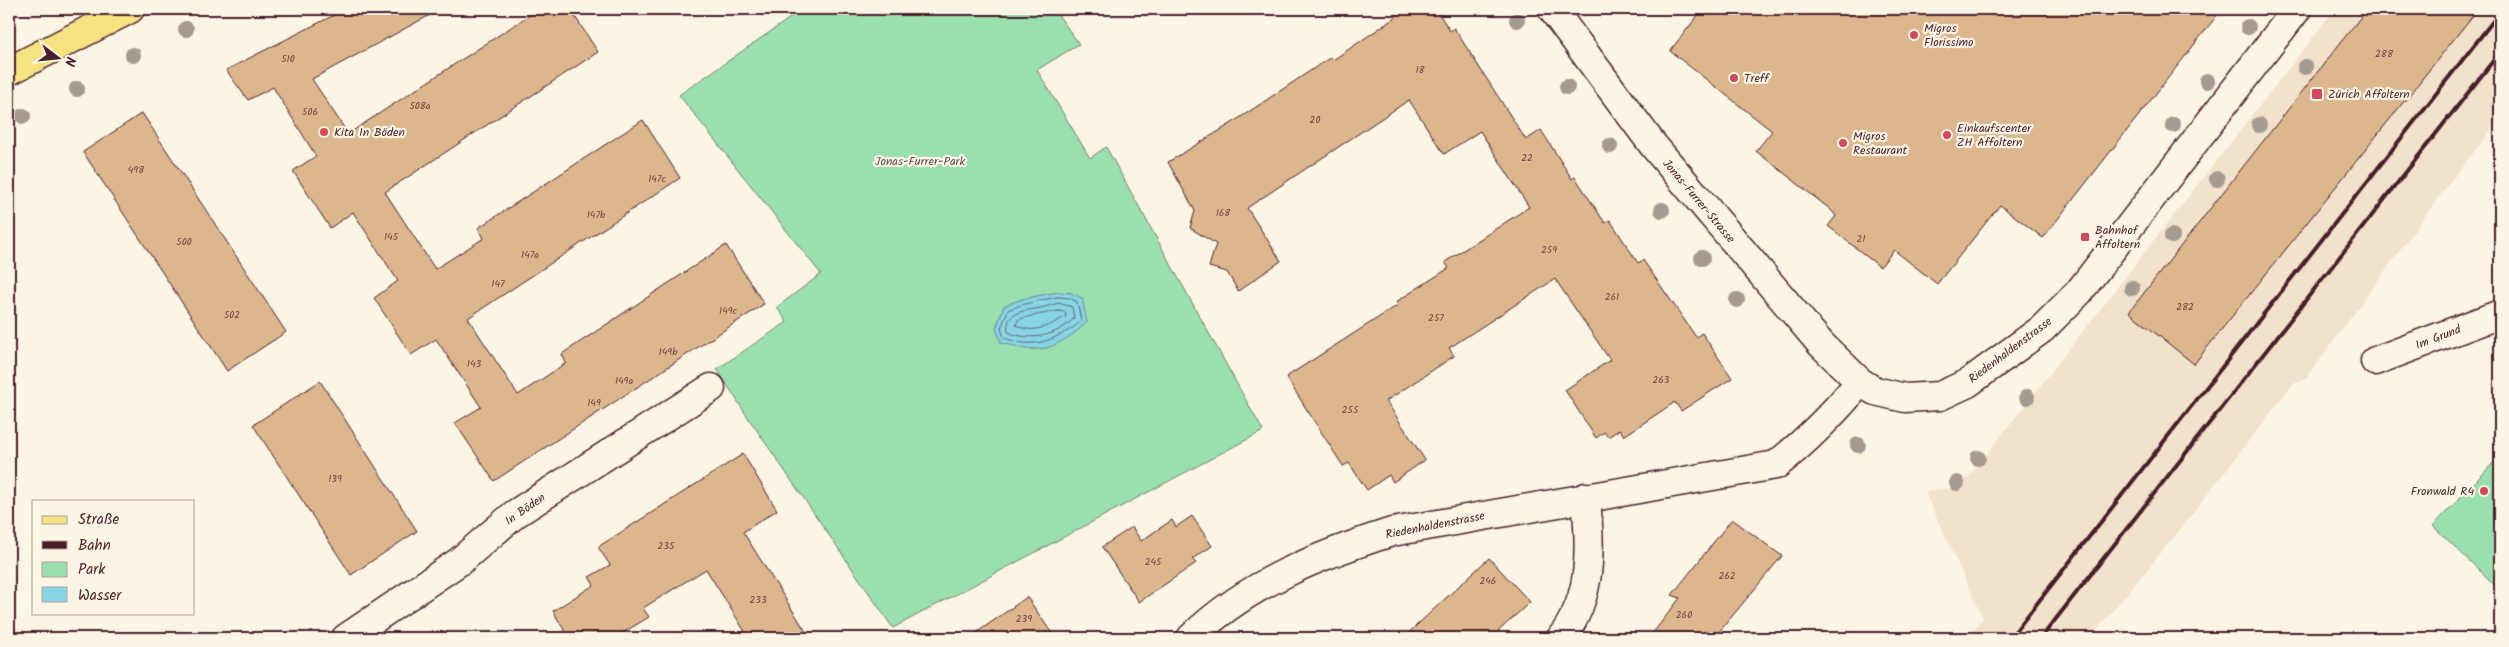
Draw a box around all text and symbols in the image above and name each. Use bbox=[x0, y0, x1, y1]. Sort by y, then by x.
place label: Migros Florissimo bbox=[1924, 19, 1974, 52]
marker: Migros Florissimo bbox=[1908, 29, 1920, 41]
north arrow bbox=[32, 32, 82, 82]
house number: 288 bbox=[2375, 46, 2394, 62]
house number: 510 bbox=[281, 51, 295, 67]
text: N bbox=[58, 54, 81, 69]
house number: 18 bbox=[1415, 62, 1426, 78]
place label: Treff bbox=[1744, 69, 1770, 88]
marker: Treff bbox=[1728, 72, 1740, 84]
place label: Zürich Affoltern bbox=[2328, 85, 2410, 104]
marker: Zürich Affoltern bbox=[2310, 87, 2324, 101]
house number: 508a bbox=[409, 98, 431, 114]
house number: 506 bbox=[302, 104, 318, 120]
house number: 20 bbox=[1310, 112, 1320, 128]
place label: Einkaufscenter ZH Affoltern bbox=[1957, 119, 2032, 152]
place label: Kita In Böden bbox=[334, 123, 405, 142]
marker: Kita In Böden bbox=[318, 126, 330, 138]
place label: Migros Restaurant bbox=[1853, 127, 1908, 160]
marker: Einkaufscenter ZH Affoltern bbox=[1941, 129, 1953, 141]
marker: Migros Restaurant bbox=[1837, 137, 1849, 149]
house number: 22 bbox=[1521, 150, 1533, 166]
park label: Jonas-Furrer-Park bbox=[875, 152, 966, 171]
street label: Jonas-Furrer-Strasse bbox=[1658, 155, 1740, 248]
house number: 498 bbox=[128, 162, 145, 178]
house number: 147c bbox=[648, 171, 666, 187]
house number: 168 bbox=[1216, 205, 1231, 221]
house number: 147b bbox=[587, 207, 606, 223]
place label: Bahnhof Affoltern bbox=[2095, 221, 2140, 254]
house number: 145 bbox=[384, 229, 399, 245]
house number: 21 bbox=[1857, 231, 1865, 247]
marker: Bahnhof Affoltern bbox=[2079, 231, 2091, 243]
house number: 500 bbox=[176, 234, 192, 250]
house number: 259 bbox=[1541, 242, 1557, 258]
house number: 147a bbox=[521, 247, 539, 263]
house number: 147 bbox=[491, 276, 505, 292]
house number: 261 bbox=[1605, 289, 1619, 305]
house number: 282 bbox=[2176, 299, 2194, 315]
house number: 149c bbox=[719, 303, 738, 319]
house number: 502 bbox=[224, 307, 240, 323]
house number: 257 bbox=[1428, 310, 1444, 326]
street label: Riedenhaldenstrasse bbox=[1964, 312, 2057, 388]
street label: Im Grund bbox=[2413, 320, 2465, 355]
house number: 149b bbox=[659, 344, 678, 360]
house number: 143 bbox=[467, 356, 481, 372]
house number: 263 bbox=[1652, 372, 1670, 388]
house number: 149a bbox=[615, 373, 633, 389]
house number: 149 bbox=[587, 395, 601, 411]
house number: 255 bbox=[1342, 402, 1359, 418]
house number: 139 bbox=[328, 471, 342, 487]
place label: Fronwald R4 bbox=[2411, 482, 2474, 501]
marker: Fronwald R4 bbox=[2478, 485, 2490, 497]
street label: In Böden bbox=[501, 488, 549, 530]
legend bbox=[32, 500, 195, 614]
street label: Riedenhaldenstrasse bbox=[1384, 506, 1487, 544]
text: Straße bbox=[78, 508, 120, 532]
text: Bahn bbox=[78, 534, 111, 558]
house number: 235 bbox=[658, 538, 675, 554]
house number: 245 bbox=[1145, 554, 1162, 570]
text: Park bbox=[78, 558, 106, 582]
house number: 262 bbox=[1718, 568, 1736, 584]
house number: 246 bbox=[1480, 573, 1496, 589]
text: Wasser bbox=[78, 584, 122, 608]
house number: 233 bbox=[749, 592, 767, 608]
house number: 260 bbox=[1676, 607, 1692, 623]
house number: 239 bbox=[1016, 611, 1032, 627]

